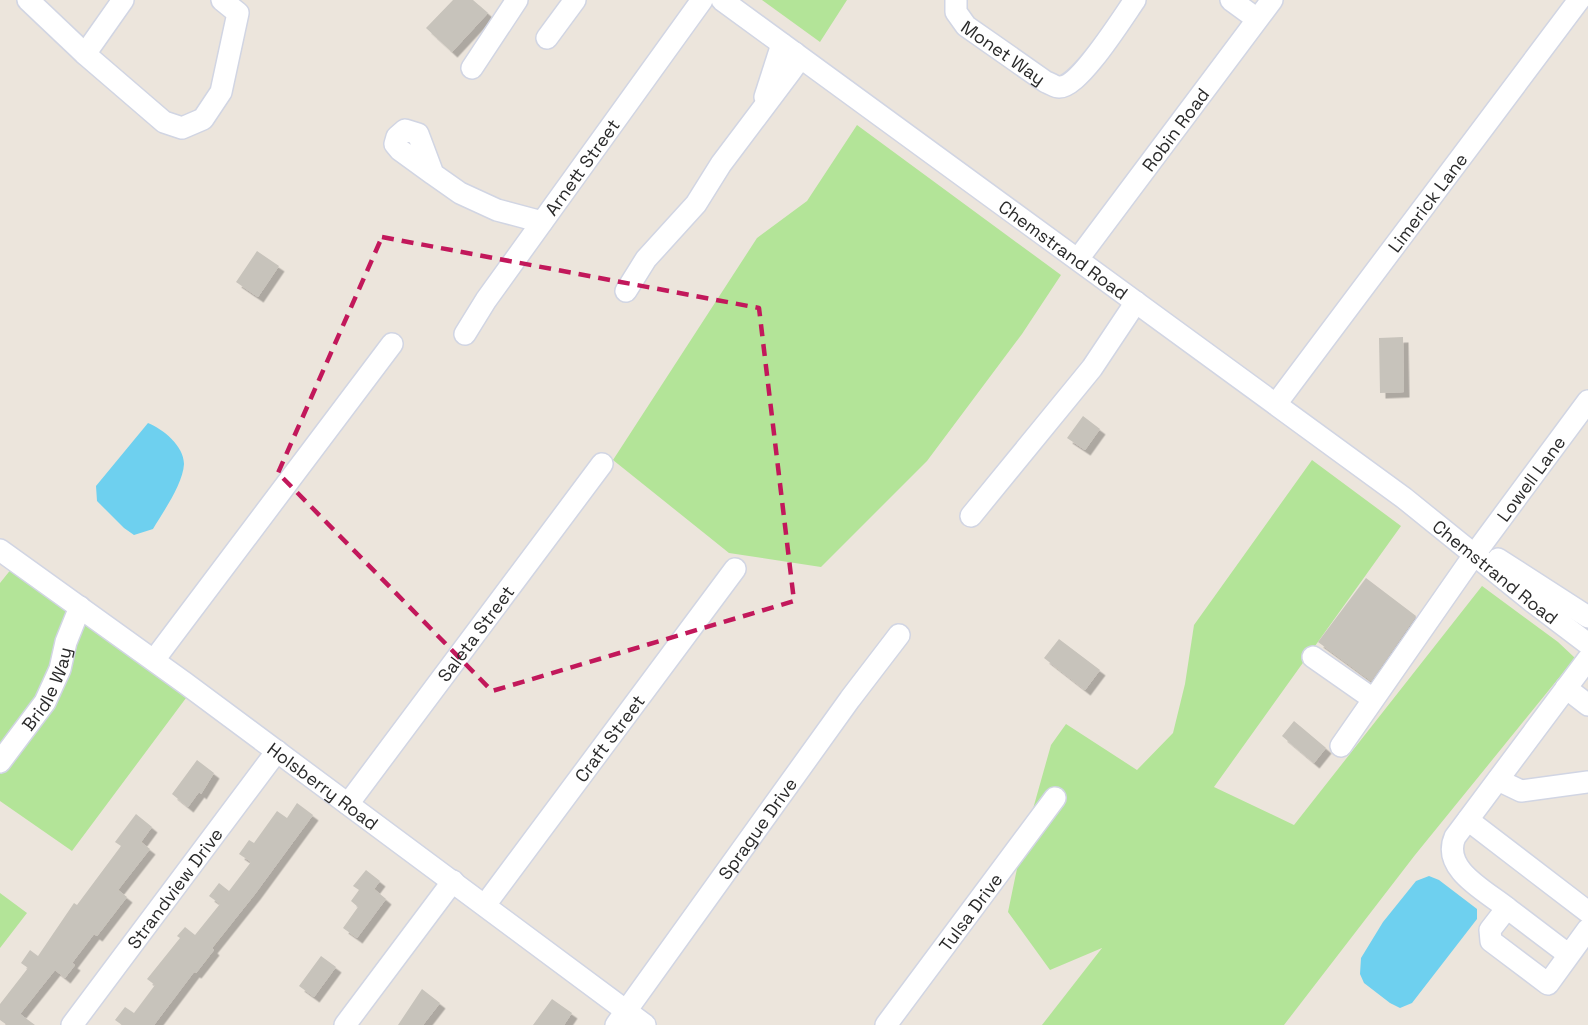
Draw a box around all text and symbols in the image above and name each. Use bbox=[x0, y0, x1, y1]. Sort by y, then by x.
street label: Monet Way bbox=[957, 15, 1050, 90]
street label: Robin Road bbox=[1136, 83, 1214, 176]
street label: Arnett Street bbox=[539, 114, 624, 220]
street label: Limerick Lane bbox=[1382, 148, 1472, 257]
street label: Chemstrand Road bbox=[994, 195, 1133, 304]
street label: Lowell Lane bbox=[1491, 431, 1570, 526]
street label: Chemstrand Road bbox=[1428, 514, 1563, 629]
street label: Saleta Street bbox=[432, 581, 519, 686]
street label: Bridle Way bbox=[16, 645, 76, 735]
street label: Craft Street bbox=[569, 690, 649, 786]
street label: Holsberry Road bbox=[263, 737, 383, 834]
street label: Sprague Drive bbox=[713, 773, 802, 884]
street label: Strandview Drive bbox=[122, 823, 227, 953]
street label: Tulsa Drive bbox=[933, 868, 1007, 956]

